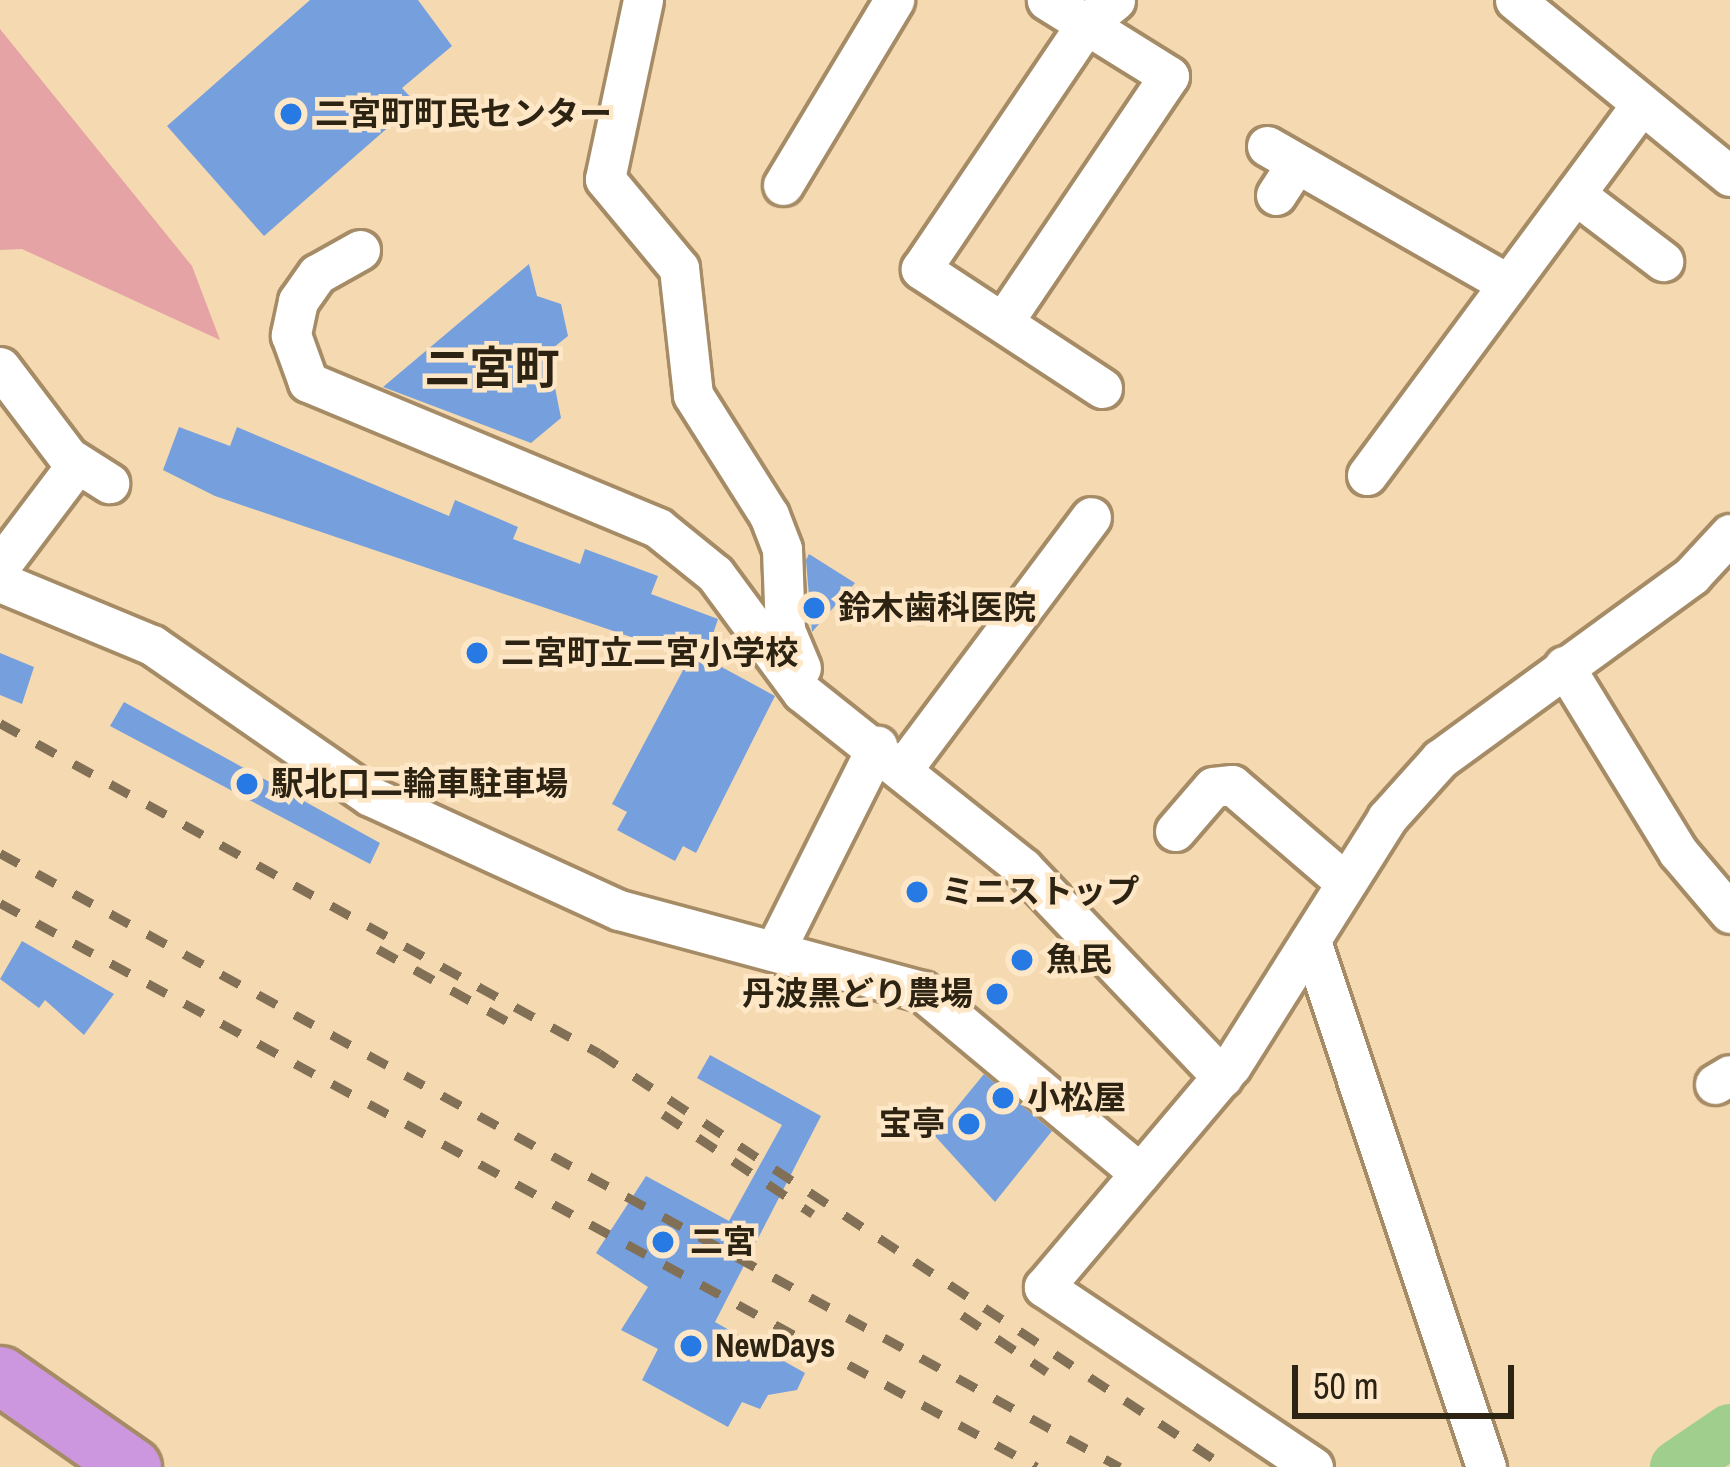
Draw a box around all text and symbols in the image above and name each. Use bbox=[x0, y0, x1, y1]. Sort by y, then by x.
place label: 二宮町町民センター bbox=[315, 94, 612, 134]
marker: 二宮町町民センター bbox=[278, 101, 304, 127]
district label: 二宮町 bbox=[425, 341, 559, 395]
place label: 鈴木歯科医院 bbox=[838, 588, 1036, 628]
marker: 鈴木歯科医院 bbox=[801, 595, 827, 621]
place label: 二宮町立二宮小学校 bbox=[501, 633, 798, 673]
marker: 二宮町立二宮小学校 bbox=[464, 640, 490, 666]
place label: 駅北口二輪車駐車場 bbox=[271, 764, 568, 804]
marker: 駅北口二輪車駐車場 bbox=[234, 771, 260, 797]
place label: ミニストップ bbox=[941, 872, 1139, 912]
marker: ミニストップ bbox=[904, 879, 930, 905]
place label: 魚民 bbox=[1046, 940, 1112, 980]
marker: 魚民 bbox=[1009, 947, 1035, 973]
place label: 丹波黒どり農場 bbox=[742, 974, 973, 1014]
marker: 丹波黒どり農場 bbox=[984, 981, 1010, 1007]
place label: 小松屋 bbox=[1027, 1078, 1126, 1118]
marker: 小松屋 bbox=[990, 1085, 1016, 1111]
place label: 宝亭 bbox=[879, 1104, 945, 1144]
marker: 宝亭 bbox=[956, 1111, 982, 1137]
place label: 二宮 bbox=[690, 1222, 756, 1262]
marker: 二宮 bbox=[647, 1226, 679, 1258]
place label: NewDays bbox=[715, 1326, 835, 1366]
marker: NewDays bbox=[678, 1333, 704, 1359]
scale bar bbox=[1298, 1341, 1520, 1415]
text: 50 m bbox=[1313, 1362, 1379, 1410]

